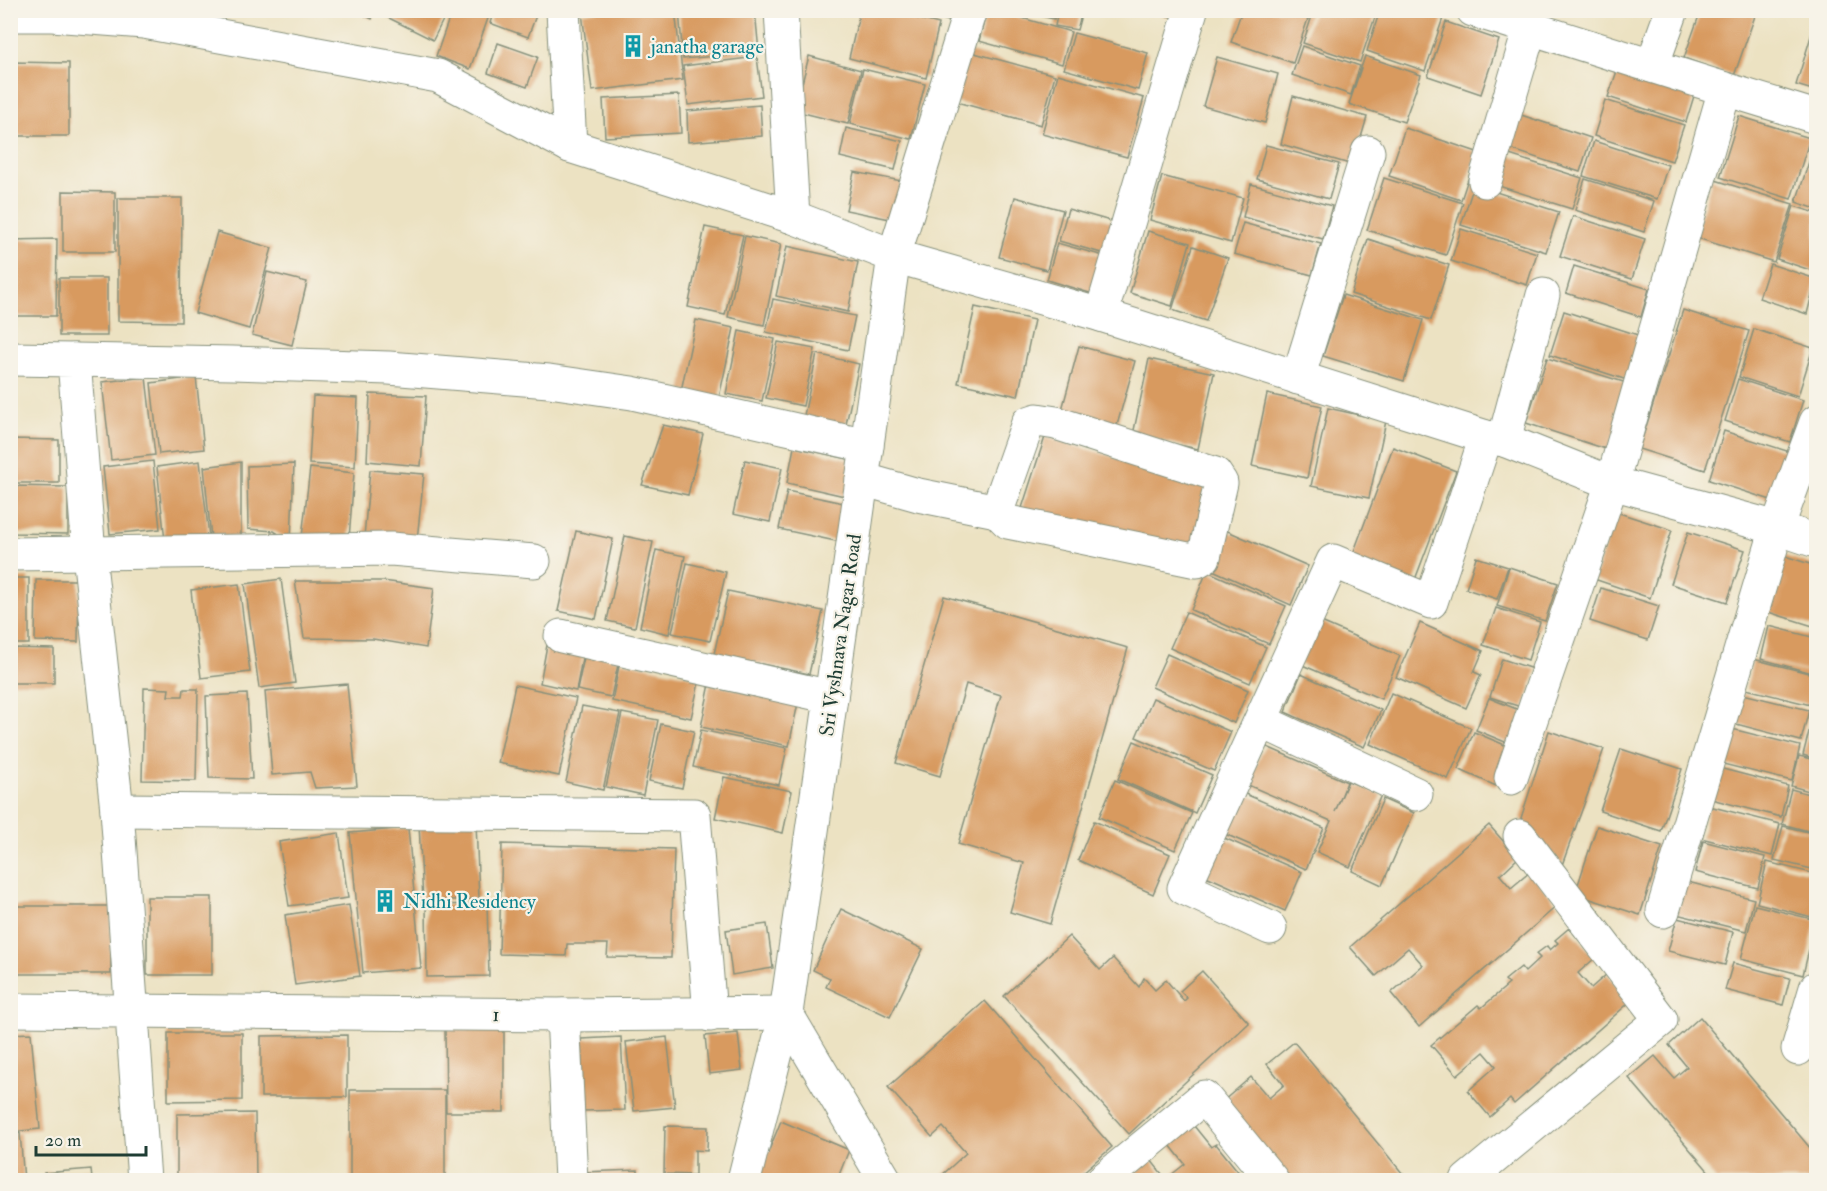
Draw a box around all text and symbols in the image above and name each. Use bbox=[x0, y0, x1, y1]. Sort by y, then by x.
building icon: janatha garage bbox=[620, 33, 646, 59]
place label: janatha garage bbox=[647, 34, 764, 59]
street label: Sri Vyshnava Nagar Road bbox=[814, 532, 867, 738]
building icon: Nidhi Residency bbox=[372, 888, 398, 914]
place label: Nidhi Residency bbox=[403, 889, 537, 914]
street label: 1 bbox=[492, 1002, 500, 1027]
scale bar bbox=[36, 1119, 146, 1157]
text: 20 m bbox=[45, 1129, 81, 1152]

